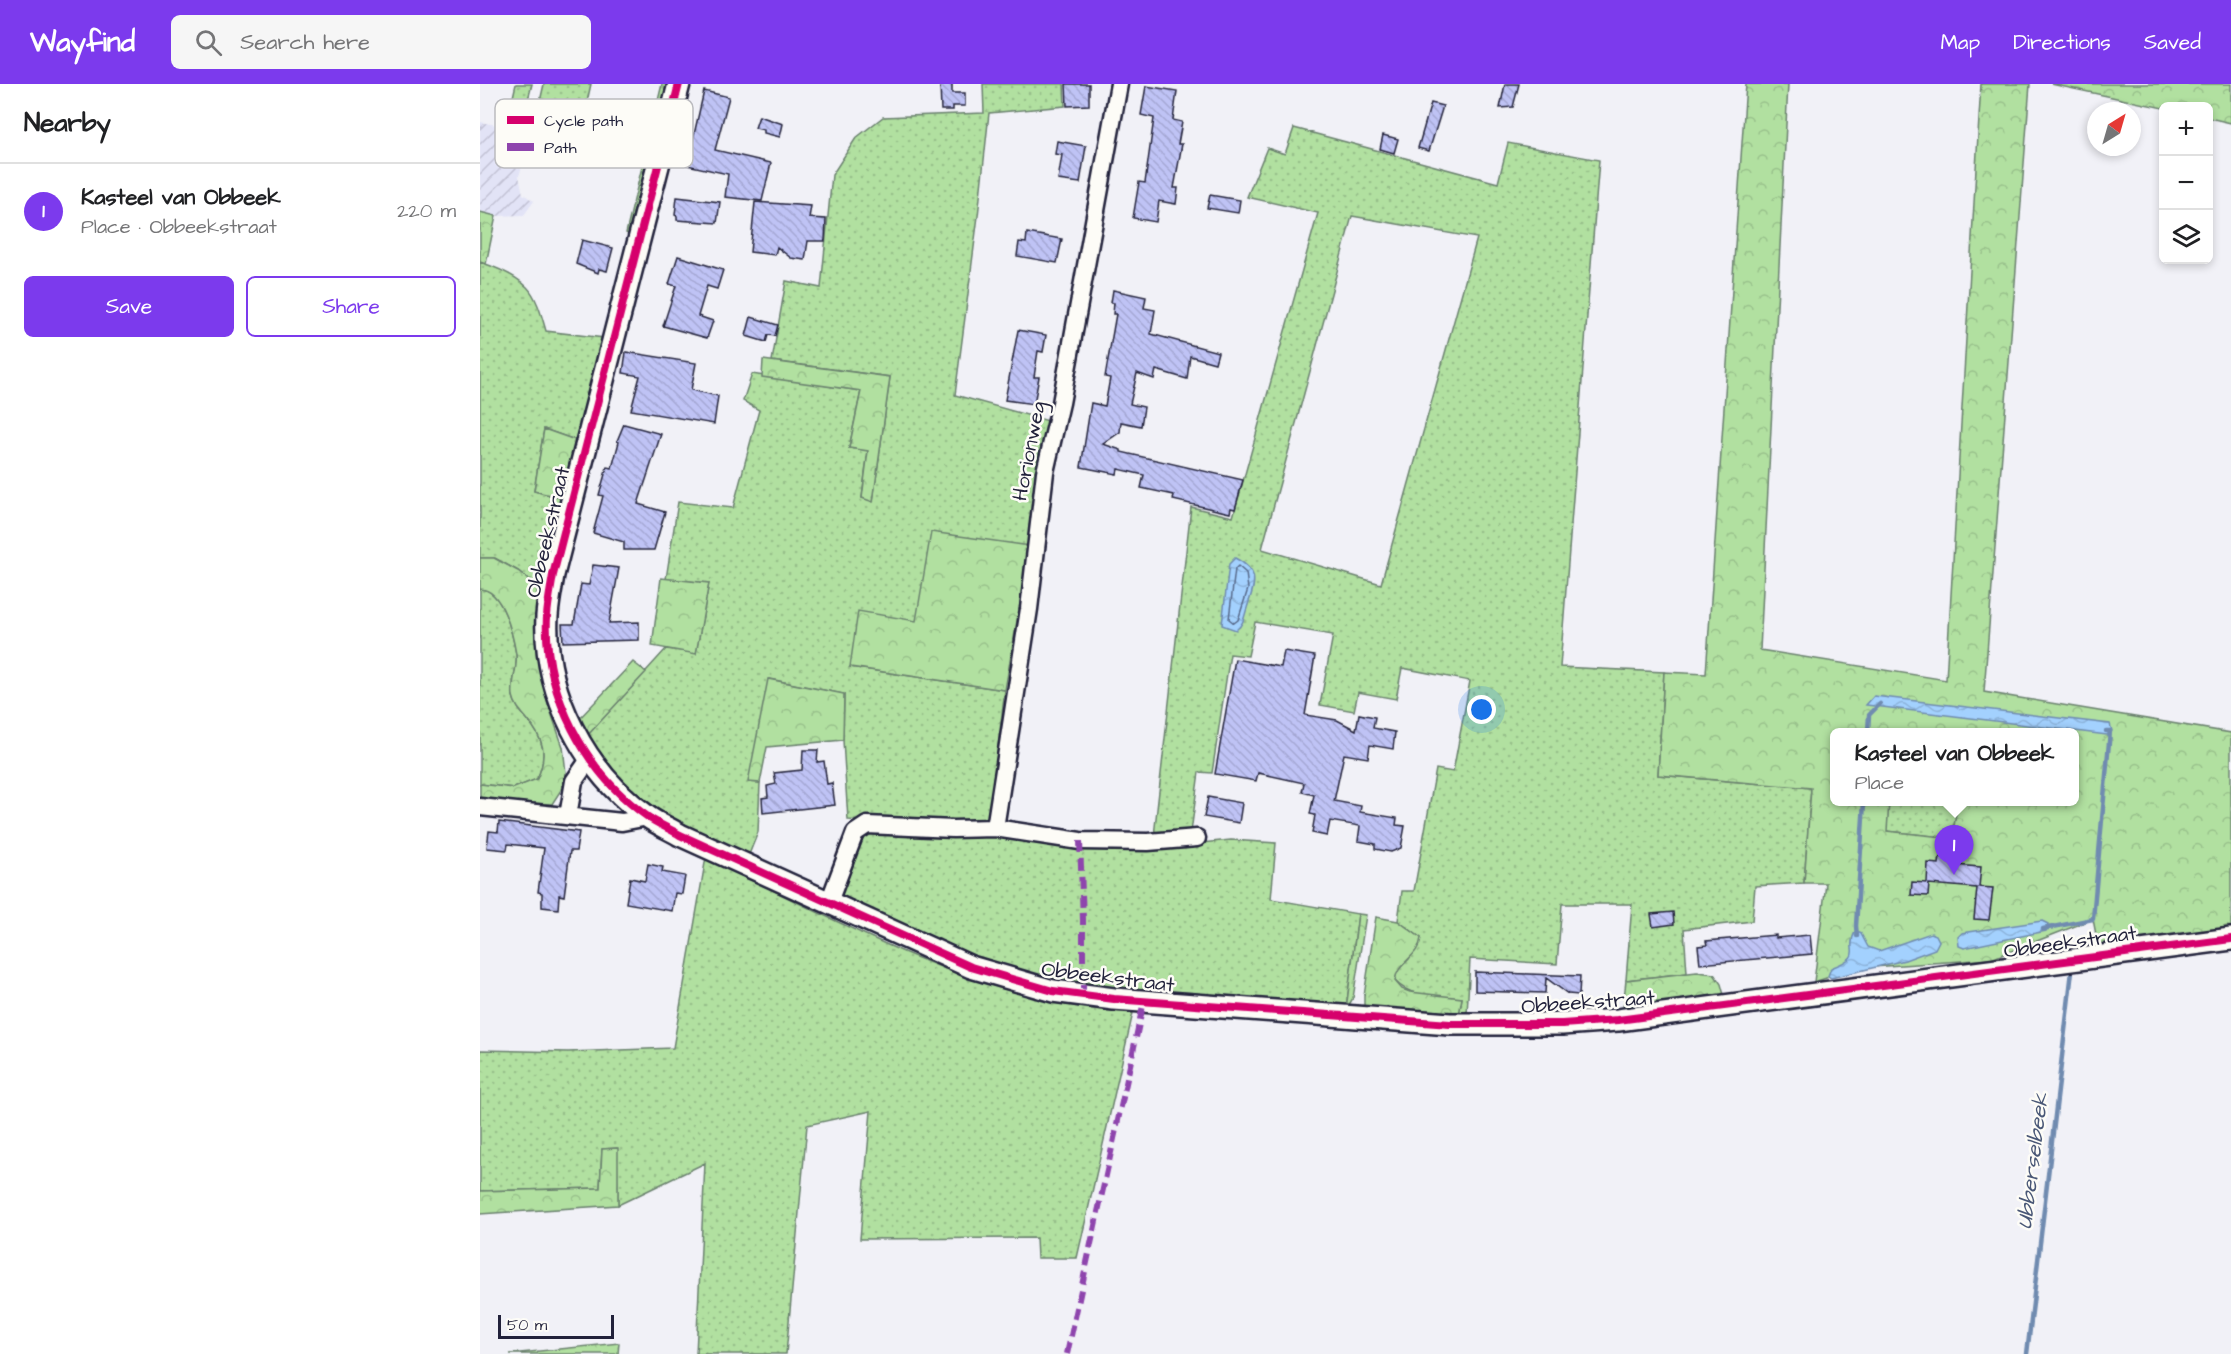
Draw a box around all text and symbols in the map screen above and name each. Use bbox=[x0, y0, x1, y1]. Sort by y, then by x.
search box bbox=[171, 15, 591, 69]
text: Wayfind bbox=[30, 23, 135, 62]
icon: search bbox=[192, 26, 225, 59]
text: Search here bbox=[240, 27, 370, 58]
text: Map bbox=[1940, 28, 1980, 57]
text: Directions bbox=[2013, 28, 2111, 57]
text: Saved bbox=[2144, 28, 2201, 57]
legend bbox=[495, 99, 693, 168]
north arrow bbox=[2087, 102, 2141, 156]
map controls bbox=[2159, 102, 2213, 264]
button: + bbox=[2159, 102, 2213, 156]
text: Nearby bbox=[24, 105, 111, 141]
text: Cycle path bbox=[544, 110, 623, 133]
text: Path bbox=[544, 137, 577, 159]
button: − bbox=[2159, 156, 2213, 210]
text: Kasteel van Obbeek bbox=[81, 182, 281, 213]
text: 1 bbox=[42, 197, 45, 225]
text: 220 m bbox=[397, 197, 456, 225]
button: layers bbox=[2159, 210, 2213, 264]
text: Place · Obbeekstraat bbox=[81, 213, 277, 241]
button: Save bbox=[24, 276, 234, 337]
button: Share bbox=[246, 276, 456, 337]
street label: Horionweg bbox=[1005, 399, 1055, 504]
street label: Obbeekstraat bbox=[519, 463, 577, 600]
your location bbox=[1467, 695, 1496, 724]
popup bbox=[1830, 728, 2079, 806]
text: Kasteel van Obbeek bbox=[1855, 738, 2054, 769]
text: Place bbox=[1855, 769, 1904, 797]
pin: 1 bbox=[1934, 826, 1974, 875]
street label: Obbeekstraat bbox=[2002, 918, 2139, 966]
street label: Obbeekstraat bbox=[1040, 954, 1177, 1000]
street label: Obbeekstraat bbox=[1520, 983, 1656, 1021]
water label: Ubberselbeek bbox=[2009, 1091, 2057, 1231]
scale bar bbox=[498, 1312, 614, 1340]
text: 50 m bbox=[507, 1314, 547, 1336]

